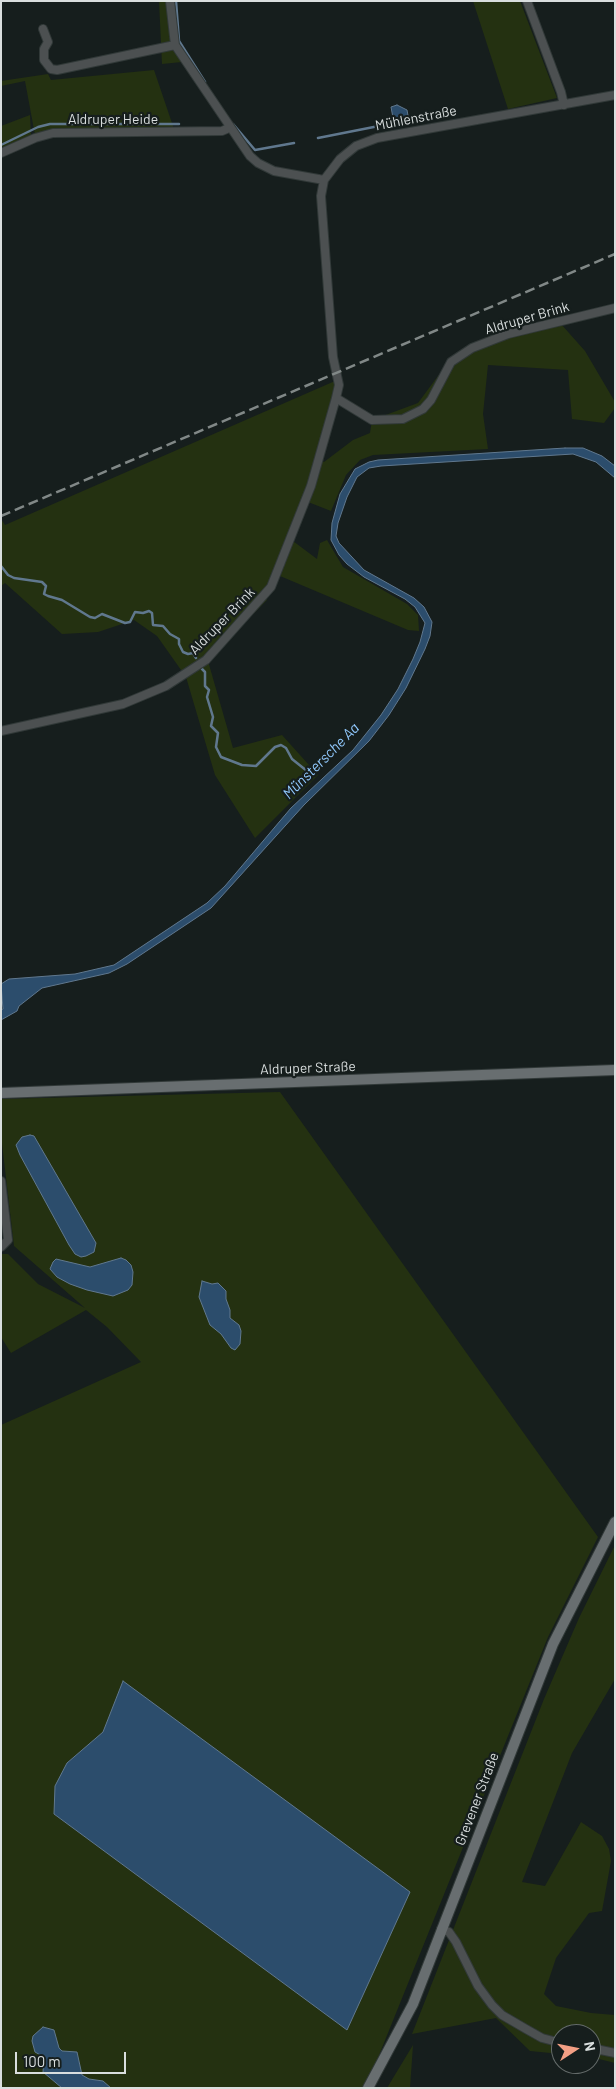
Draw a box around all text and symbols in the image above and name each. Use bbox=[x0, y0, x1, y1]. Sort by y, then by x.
street label: Mühlenstraße bbox=[374, 102, 458, 134]
street label: Aldruper Heide bbox=[68, 111, 158, 127]
street label: Aldruper Brink bbox=[483, 298, 571, 338]
street label: Aldruper Brink bbox=[186, 584, 258, 658]
water label: Münstersche Aa bbox=[279, 719, 363, 803]
street label: Aldruper Straße bbox=[260, 1058, 356, 1078]
street label: Grevener Straße bbox=[452, 1750, 502, 1848]
north arrow bbox=[551, 2024, 601, 2074]
text: N bbox=[581, 2040, 599, 2052]
scale bar bbox=[18, 2042, 129, 2074]
text: 100 m bbox=[23, 2052, 61, 2070]

